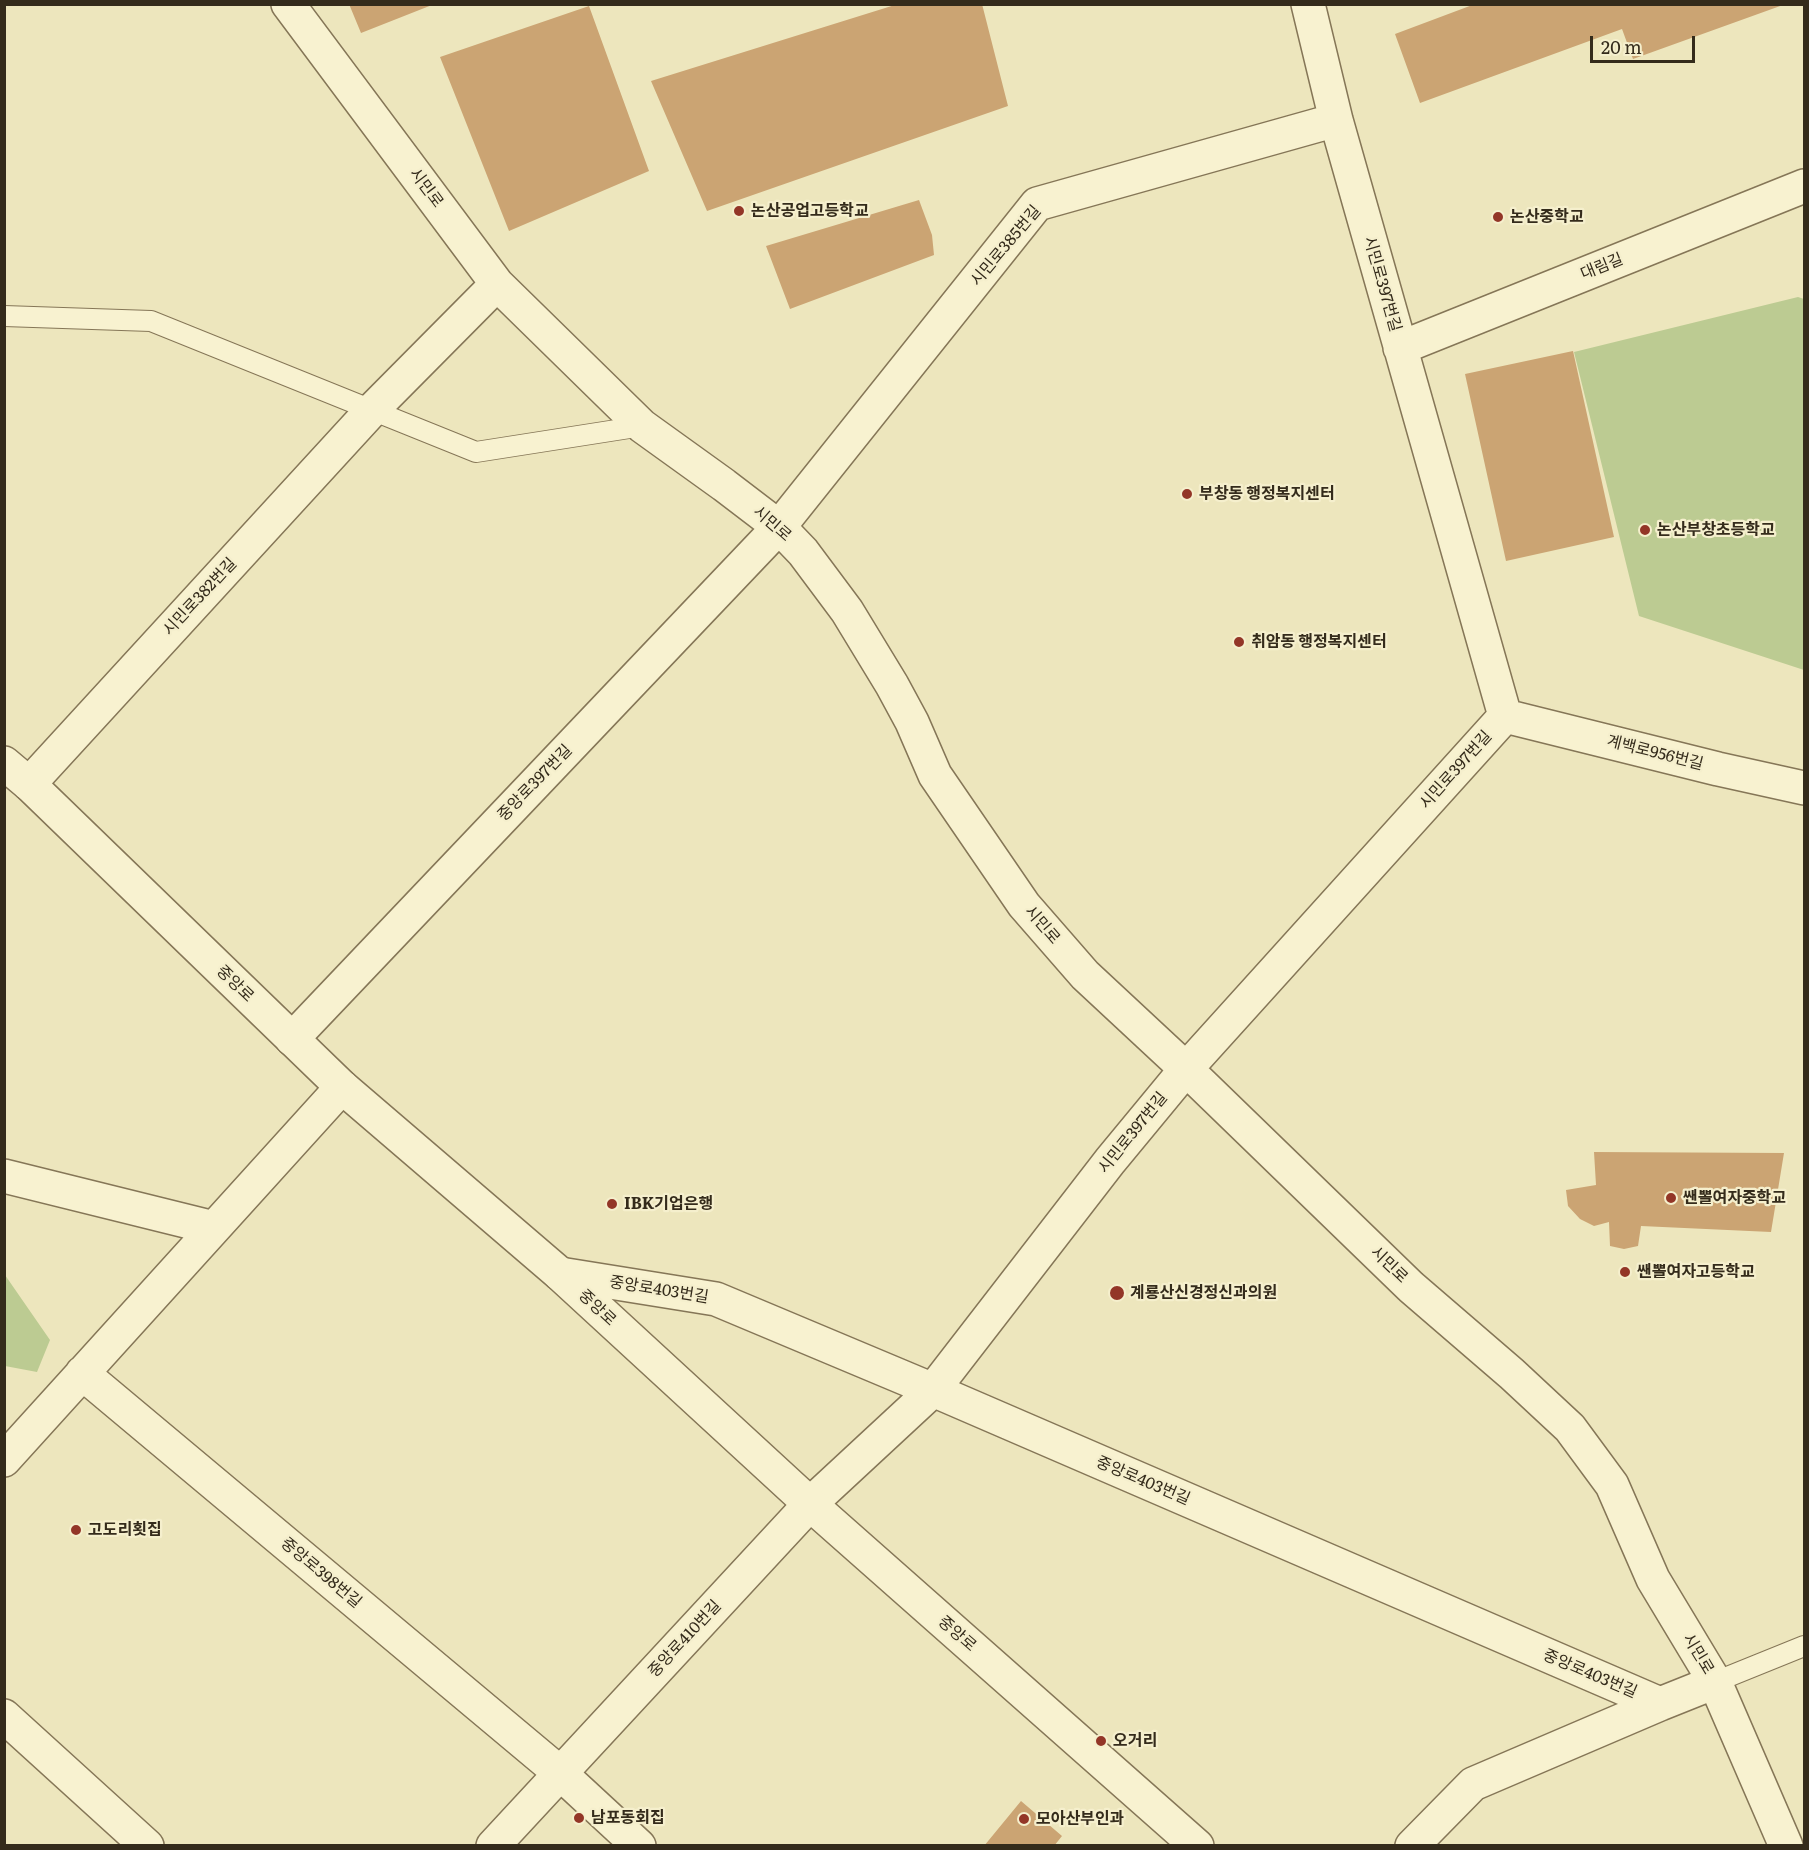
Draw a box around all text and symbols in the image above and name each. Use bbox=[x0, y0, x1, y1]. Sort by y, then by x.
scale bar bbox=[1593, 24, 1698, 62]
text: 20 m bbox=[1601, 33, 1642, 60]
street label: 시민로 bbox=[405, 165, 447, 211]
place label: 논산공업고등학교 bbox=[751, 201, 869, 221]
street label: 시민로385번길 bbox=[967, 202, 1045, 290]
marker: 논산공업고등학교 bbox=[732, 204, 746, 218]
place label: 논산중학교 bbox=[1510, 207, 1584, 227]
marker: 논산중학교 bbox=[1491, 210, 1505, 224]
street label: 시민로397번길 bbox=[1359, 234, 1405, 334]
street label: 대림길 bbox=[1578, 250, 1626, 284]
place label: 부창동 행정복지센터 bbox=[1199, 484, 1335, 504]
marker: 부창동 행정복지센터 bbox=[1180, 487, 1194, 501]
street label: 시민로 bbox=[749, 502, 795, 546]
place label: 논산부창초등학교 bbox=[1657, 520, 1775, 540]
marker: 논산부창초등학교 bbox=[1638, 523, 1652, 537]
street label: 시민로382번길 bbox=[159, 554, 241, 640]
place label: 취암동 행정복지센터 bbox=[1251, 632, 1387, 652]
marker: 취암동 행정복지센터 bbox=[1232, 635, 1246, 649]
street label: 시민로397번길 bbox=[1416, 727, 1496, 813]
street label: 계백로956번길 bbox=[1605, 732, 1705, 774]
street label: 중앙로397번길 bbox=[494, 741, 576, 825]
street label: 시민로 bbox=[1020, 902, 1064, 948]
street label: 중앙로 bbox=[212, 962, 258, 1006]
street label: 시민로397번길 bbox=[1095, 1089, 1171, 1177]
place label: 쌘뽈여자중학교 bbox=[1683, 1188, 1786, 1208]
marker: 쌘뽈여자중학교 bbox=[1664, 1191, 1678, 1205]
place label: IBK기업은행 bbox=[624, 1194, 713, 1214]
marker: IBK기업은행 bbox=[605, 1197, 619, 1211]
street label: 시민로 bbox=[1366, 1243, 1412, 1287]
place label: 쌘뽈여자고등학교 bbox=[1637, 1262, 1755, 1282]
marker: 쌘뽈여자고등학교 bbox=[1618, 1265, 1632, 1279]
street label: 중앙로403번길 bbox=[608, 1273, 710, 1307]
place label: 계룡산신경정신과의원 bbox=[1130, 1283, 1277, 1303]
marker: 계룡산신경정신과의원 bbox=[1108, 1284, 1126, 1302]
street label: 중앙로 bbox=[574, 1286, 620, 1330]
street label: 중앙로403번길 bbox=[1093, 1453, 1193, 1509]
place label: 고도리횟집 bbox=[88, 1520, 162, 1540]
marker: 고도리횟집 bbox=[69, 1523, 83, 1537]
street label: 중앙로398번길 bbox=[277, 1534, 365, 1612]
street label: 중앙로410번길 bbox=[645, 1597, 725, 1681]
street label: 중앙로 bbox=[934, 1612, 980, 1656]
street label: 시민로 bbox=[1678, 1630, 1718, 1678]
street label: 중앙로403번길 bbox=[1540, 1646, 1640, 1702]
place label: 오거리 bbox=[1113, 1731, 1157, 1751]
marker: 오거리 bbox=[1094, 1734, 1108, 1748]
place label: 남포동회집 bbox=[591, 1808, 665, 1828]
place label: 모아산부인과 bbox=[1036, 1809, 1124, 1829]
marker: 남포동회집 bbox=[572, 1811, 586, 1825]
marker: 모아산부인과 bbox=[1017, 1812, 1031, 1826]

